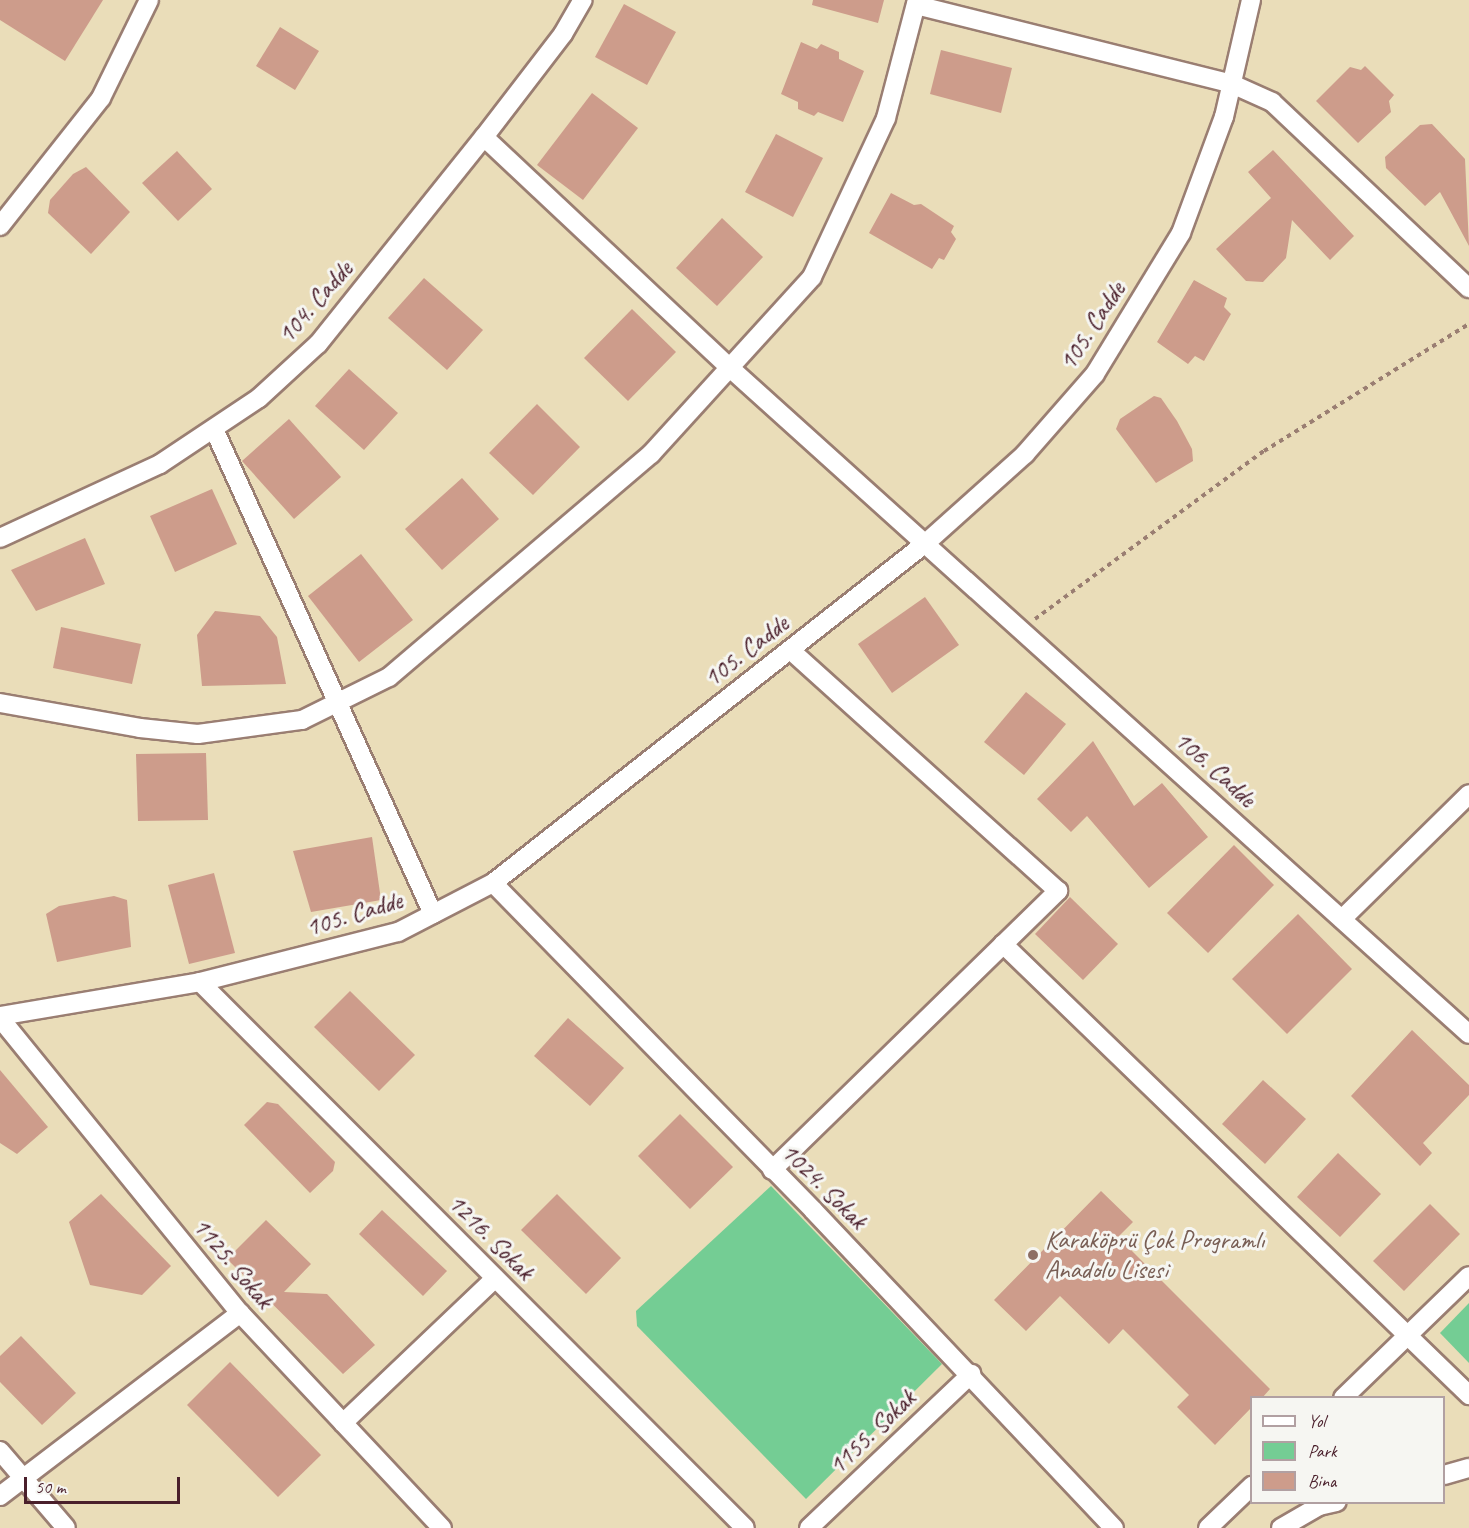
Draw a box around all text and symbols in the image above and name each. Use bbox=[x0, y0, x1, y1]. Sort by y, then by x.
street label: 104. Cadde bbox=[271, 254, 359, 350]
street label: 105. Cadde bbox=[1052, 276, 1132, 376]
street label: 105. Cadde bbox=[697, 608, 795, 694]
street label: 106. Cadde bbox=[1168, 724, 1262, 814]
street label: 105. Cadde bbox=[302, 885, 406, 943]
street label: 1024. Sokak bbox=[774, 1136, 874, 1236]
street label: 1216. Sokak bbox=[441, 1187, 541, 1287]
street label: 1125. Sokak bbox=[186, 1211, 280, 1315]
place label: Karaköprü Çok Programlı Anadolu Lisesi bbox=[1045, 1224, 1263, 1286]
marker: Karaköprü Çok Programlı Anadolu Lisesi bbox=[1026, 1248, 1040, 1262]
street label: 1155. Sokak bbox=[822, 1383, 922, 1481]
legend bbox=[1250, 1396, 1445, 1504]
text: Yol bbox=[1308, 1410, 1325, 1432]
text: Park bbox=[1308, 1440, 1337, 1462]
scale bar bbox=[27, 1465, 183, 1503]
text: Bina bbox=[1308, 1470, 1336, 1492]
text: 50 m bbox=[35, 1476, 66, 1498]

